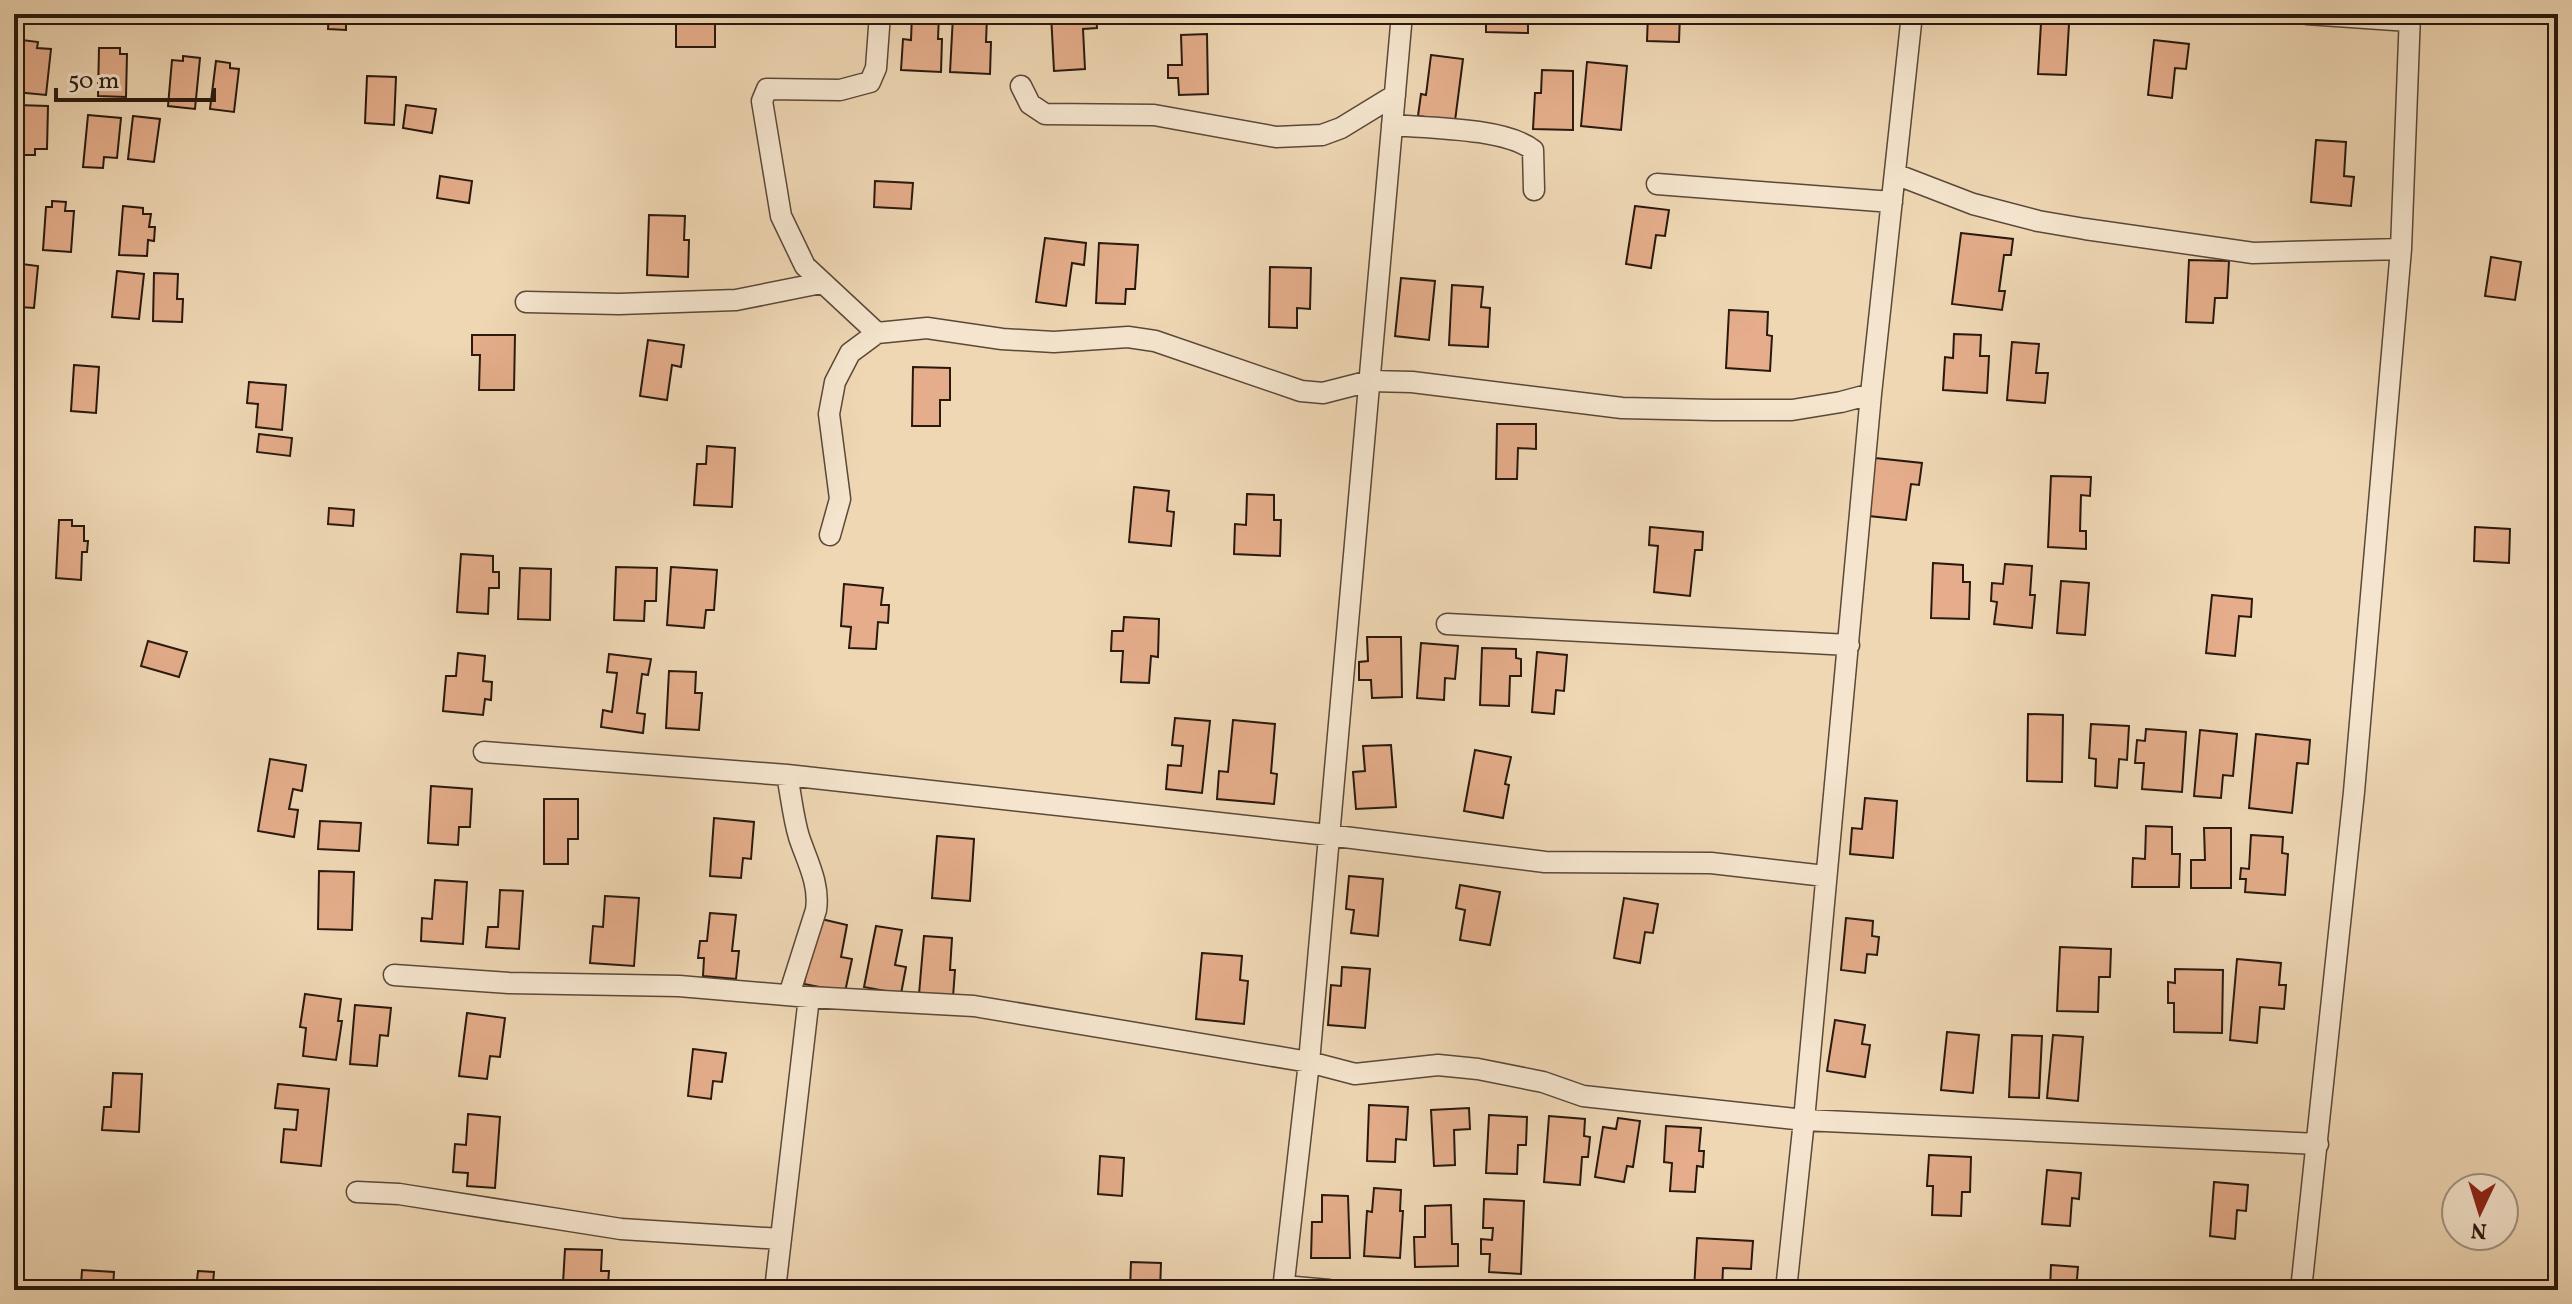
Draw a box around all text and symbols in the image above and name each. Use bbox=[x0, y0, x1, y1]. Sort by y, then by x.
scale bar bbox=[56, 52, 214, 102]
text: 50 m bbox=[68, 65, 120, 99]
north arrow bbox=[2440, 1172, 2520, 1252]
text: N bbox=[2470, 1213, 2488, 1245]

